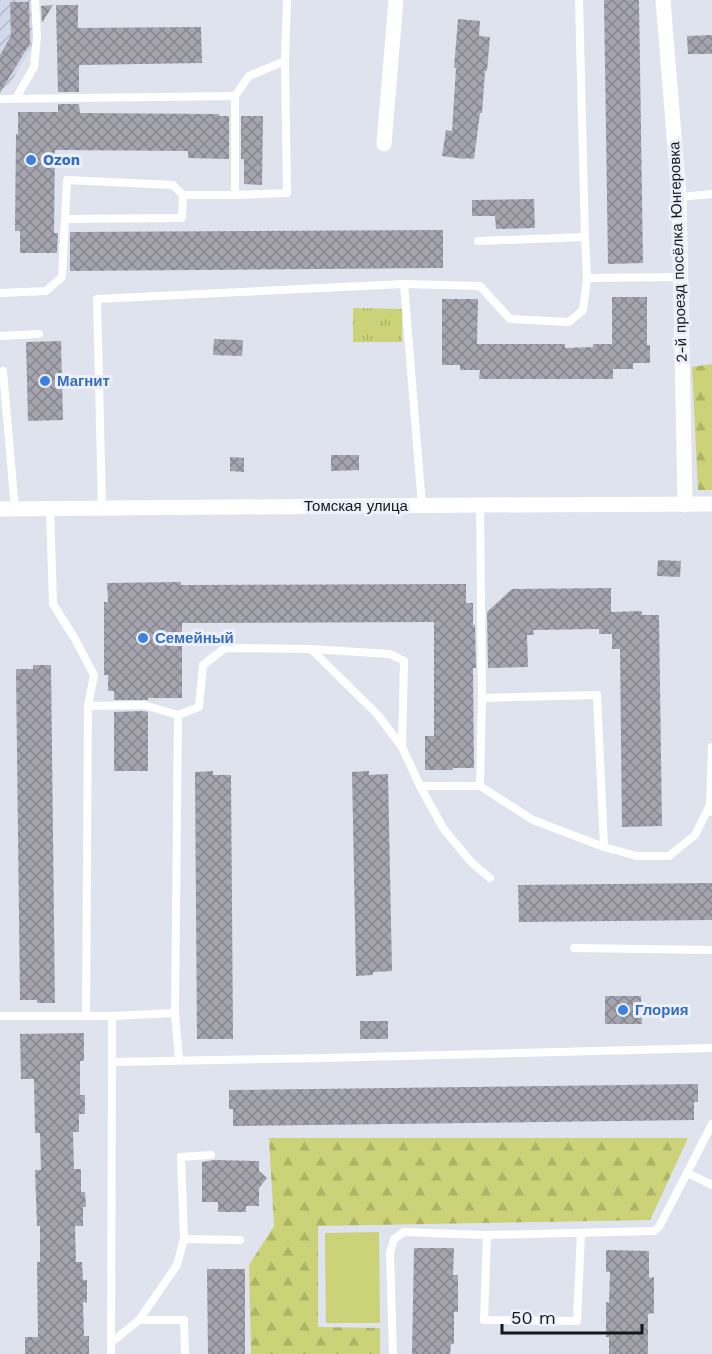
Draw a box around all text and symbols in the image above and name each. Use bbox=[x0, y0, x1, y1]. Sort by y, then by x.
street label: 2-й проезд посёлка Юнгеровка bbox=[665, 141, 691, 363]
place label: Ozon bbox=[43, 151, 80, 169]
marker: Ozon bbox=[24, 153, 38, 167]
place label: Магнит bbox=[57, 372, 110, 390]
marker: Магнит bbox=[38, 374, 52, 388]
street label: Томская улица bbox=[304, 497, 409, 515]
place label: Семейный bbox=[155, 629, 234, 647]
marker: Семейный bbox=[136, 631, 150, 645]
place label: Глория bbox=[635, 1001, 688, 1019]
marker: Глория bbox=[616, 1003, 630, 1017]
scale bar bbox=[502, 1297, 642, 1335]
text: 50 m bbox=[511, 1307, 556, 1328]

